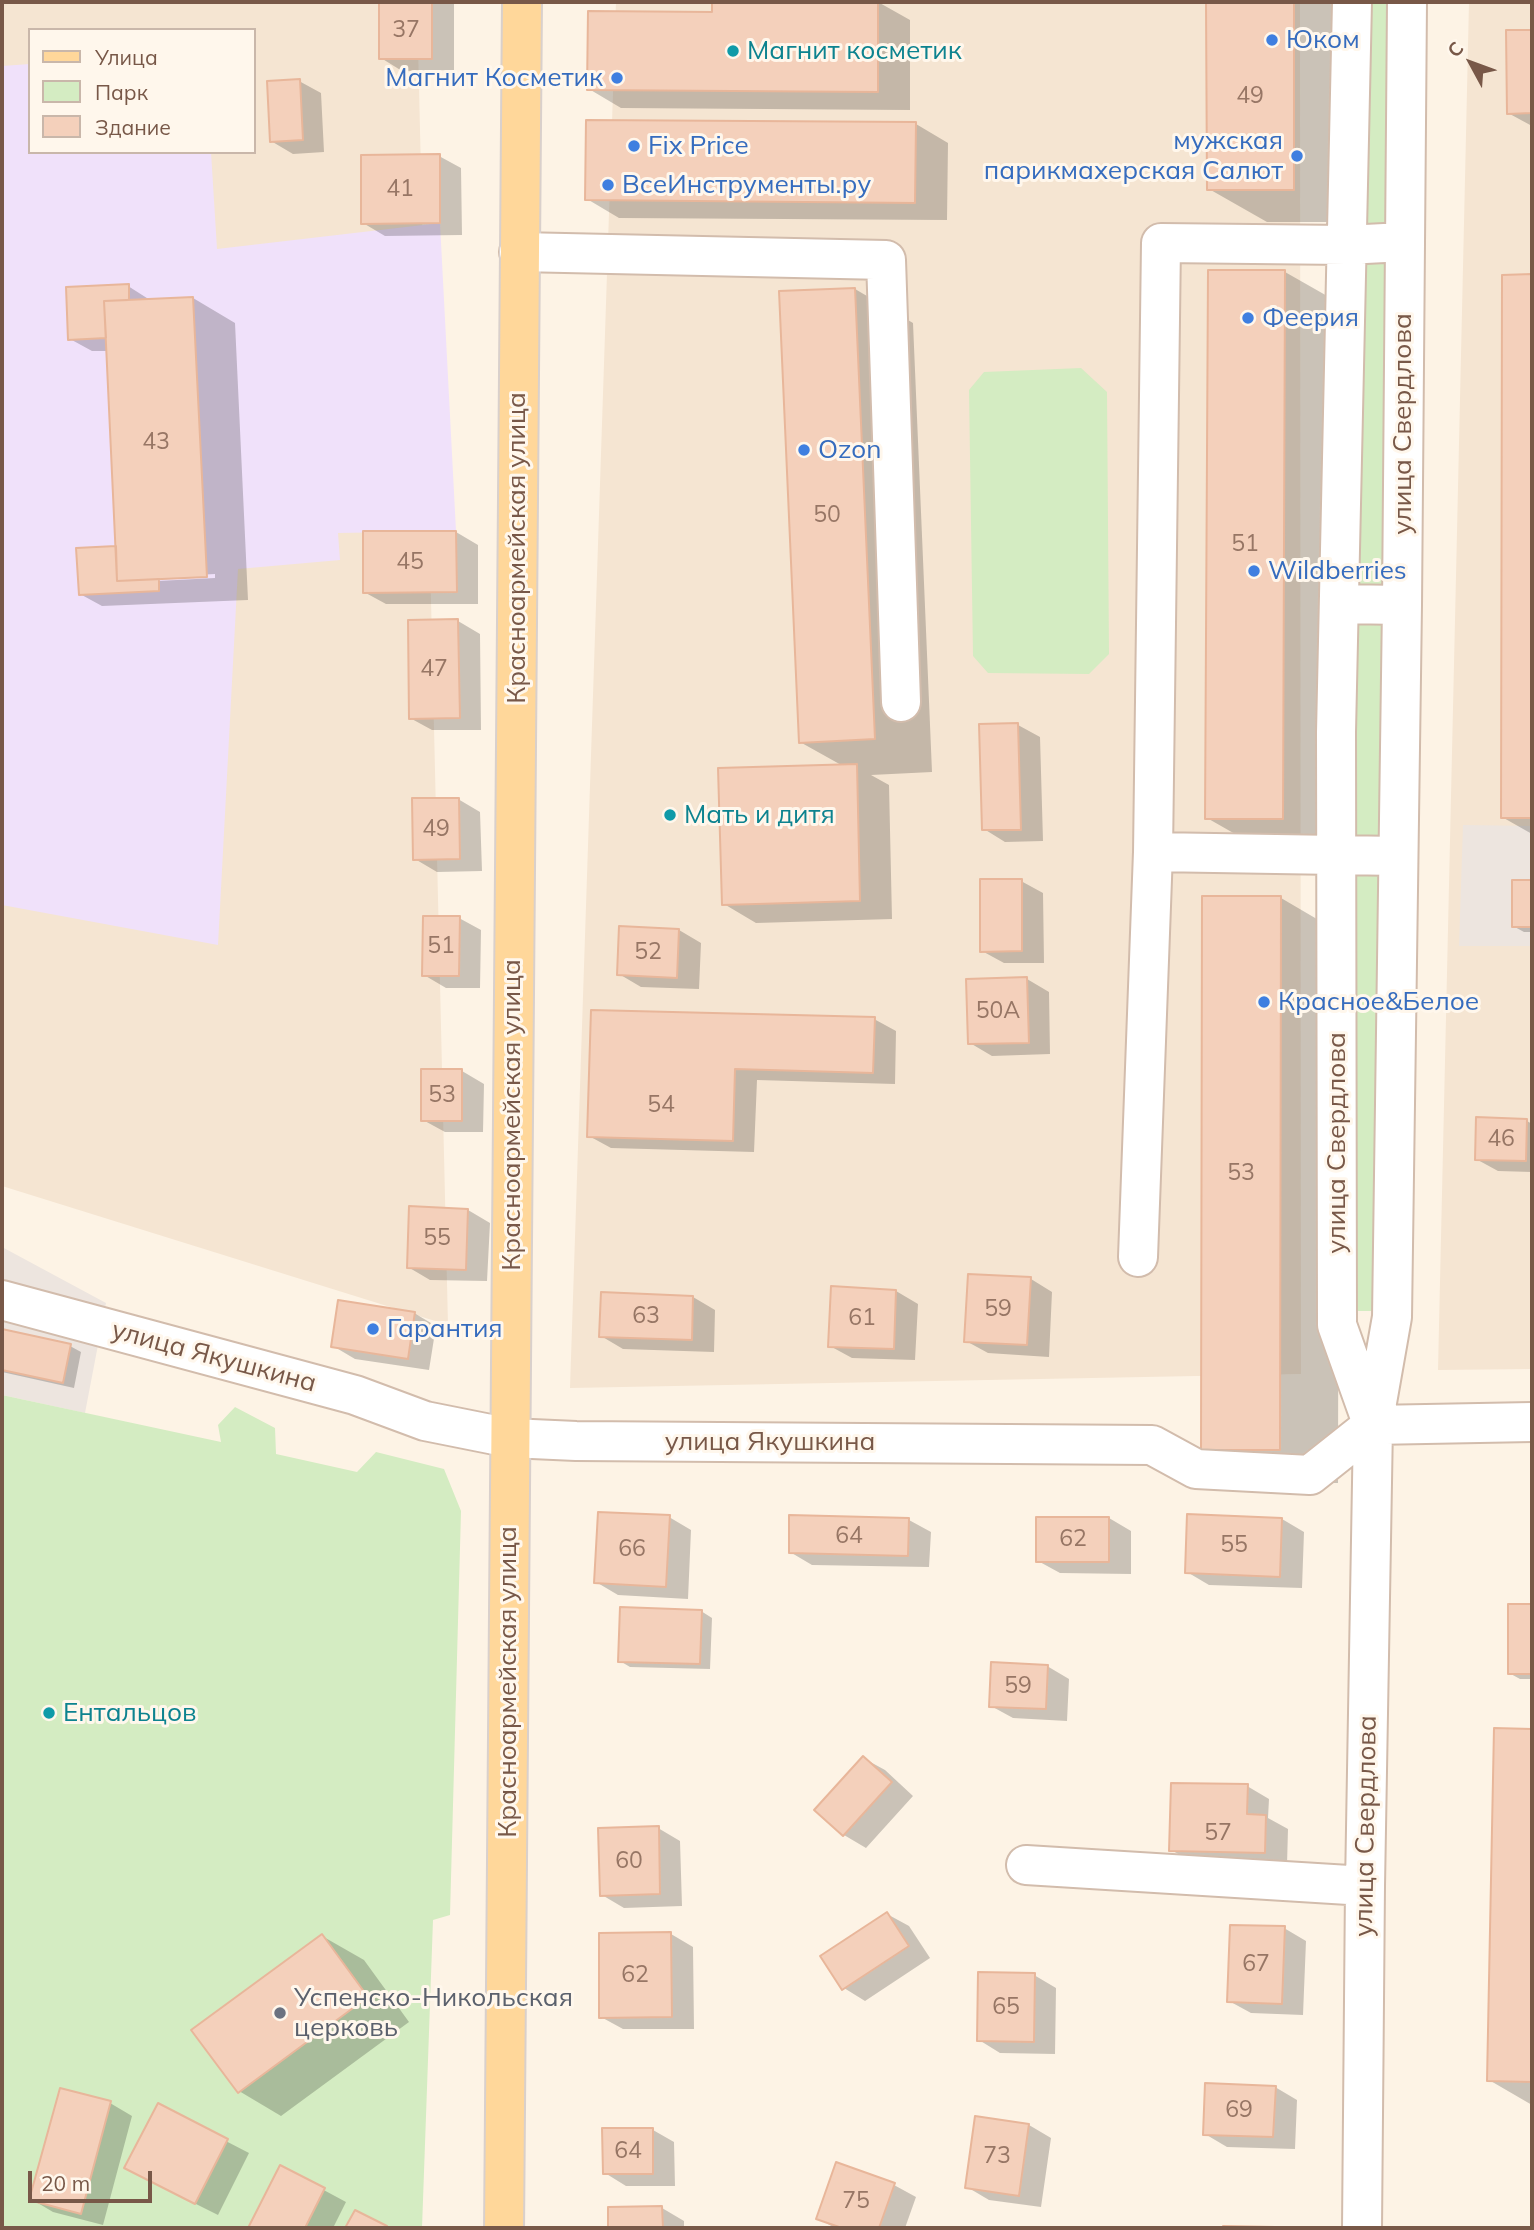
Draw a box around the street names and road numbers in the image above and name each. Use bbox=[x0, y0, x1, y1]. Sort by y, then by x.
street label: улица Свердлова bbox=[1387, 313, 1419, 535]
street label: Красноармейская улица bbox=[501, 392, 533, 704]
street label: Красноармейская улица bbox=[496, 959, 528, 1271]
street label: улица Свердлова bbox=[1321, 1032, 1353, 1254]
street label: улица Якушкина bbox=[108, 1315, 320, 1399]
street label: улица Якушкина bbox=[665, 1426, 875, 1458]
street label: Красноармейская улица bbox=[492, 1526, 524, 1838]
street label: улица Свердлова bbox=[1348, 1715, 1384, 1937]

